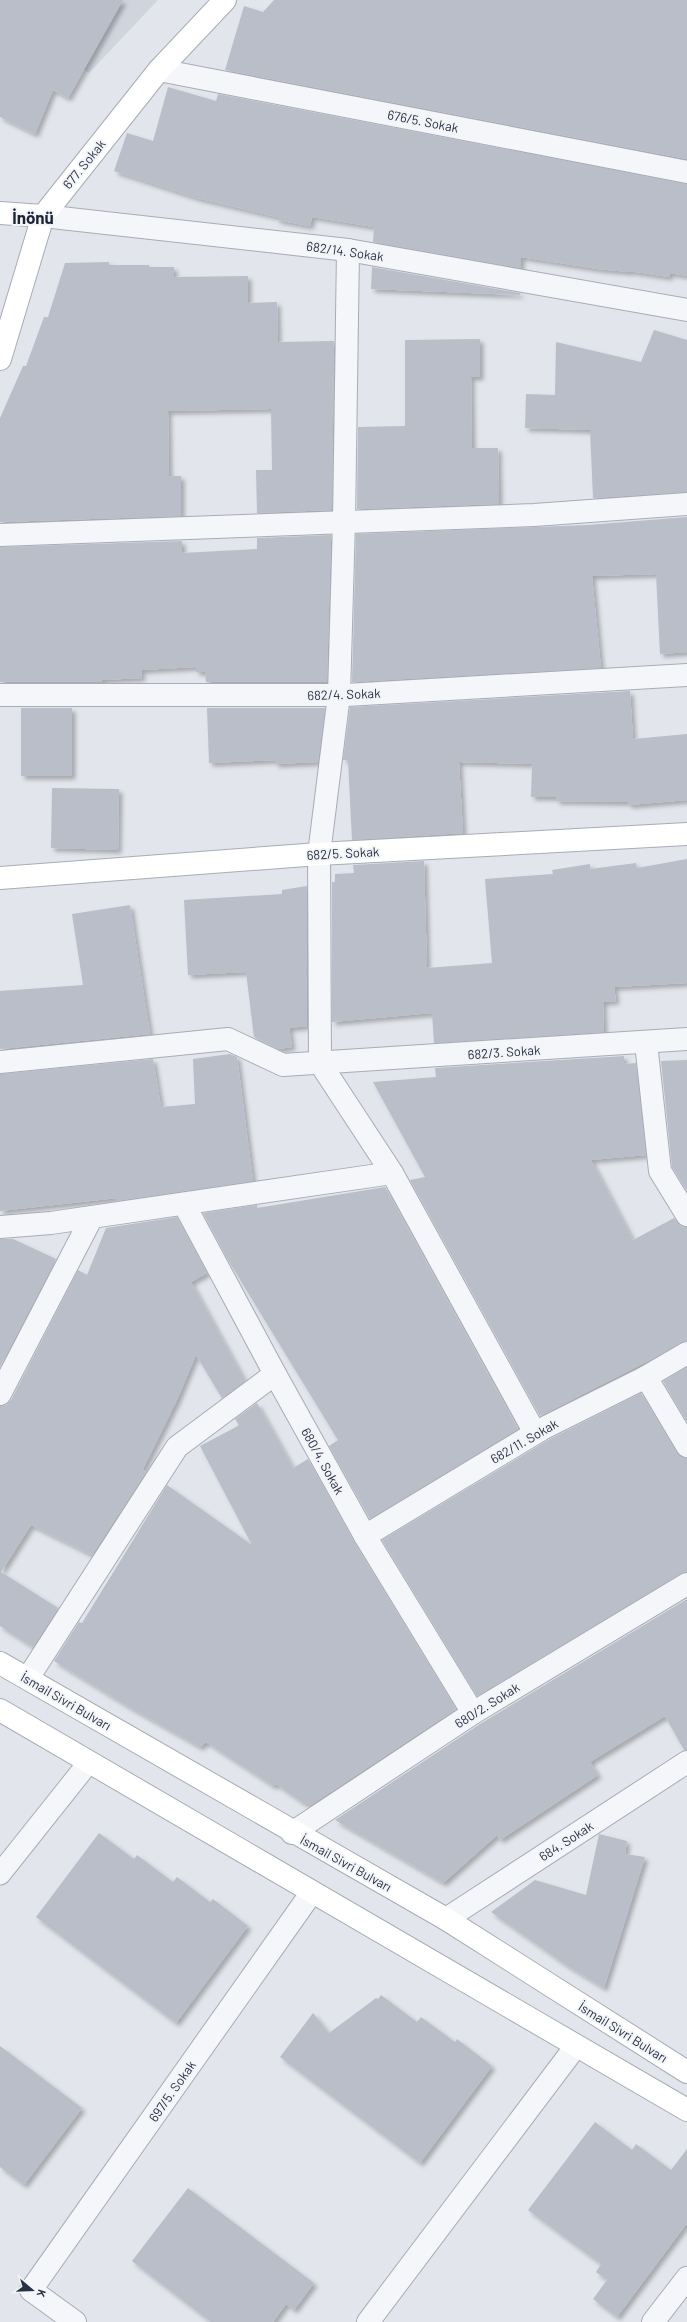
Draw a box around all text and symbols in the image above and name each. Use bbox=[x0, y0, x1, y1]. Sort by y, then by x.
street label: 676/5. Sokak bbox=[386, 106, 460, 136]
street label: 677. Sokak bbox=[59, 136, 109, 192]
district label: İnönü bbox=[12, 207, 54, 227]
street label: 682/14. Sokak bbox=[305, 238, 385, 264]
street label: 682/4. Sokak bbox=[307, 685, 381, 703]
street label: 682/5. Sokak bbox=[306, 843, 380, 863]
street label: 682/3. Sokak bbox=[467, 1041, 541, 1063]
street label: 682/11. Sokak bbox=[487, 1415, 561, 1467]
street label: 680/4. Sokak bbox=[298, 1425, 348, 1497]
street label: İsmail Sivri Bulvarı bbox=[18, 1669, 114, 1733]
street label: 680/2. Sokak bbox=[452, 1679, 523, 1731]
street label: 684. Sokak bbox=[536, 1817, 596, 1864]
street label: İsmail Sivri Bulvarı bbox=[298, 1831, 394, 1895]
street label: İsmail Sivri Bulvarı bbox=[576, 1998, 670, 2066]
street label: 697/5. Sokak bbox=[145, 2057, 199, 2125]
north arrow bbox=[12, 2270, 52, 2310]
text: K bbox=[35, 2288, 49, 2299]

